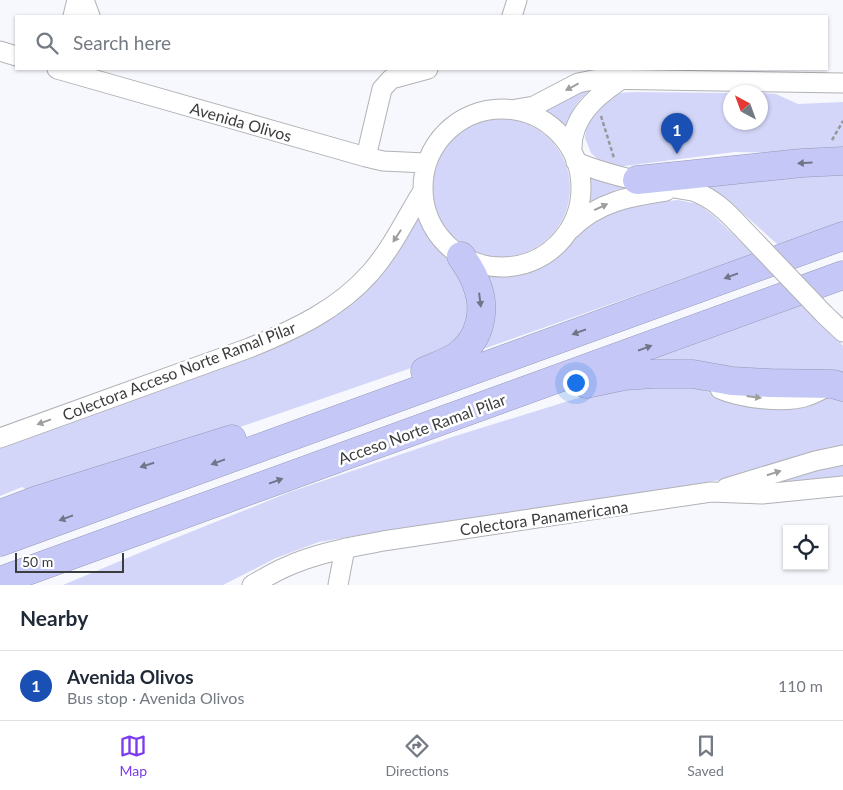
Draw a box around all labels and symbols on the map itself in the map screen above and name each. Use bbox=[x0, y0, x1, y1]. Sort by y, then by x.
one-way arrow bbox=[565, 82, 578, 91]
north arrow bbox=[723, 85, 768, 130]
street label: Avenida Olivos bbox=[188, 98, 294, 145]
pin: 1 bbox=[661, 113, 693, 154]
one-way arrow bbox=[797, 160, 813, 168]
one-way arrow bbox=[594, 203, 608, 211]
one-way arrow bbox=[392, 230, 401, 243]
one-way arrow bbox=[724, 273, 739, 280]
one-way arrow bbox=[476, 292, 484, 308]
street label: Colectora Acceso Norte Ramal Pilar bbox=[59, 317, 298, 424]
one-way arrow bbox=[571, 329, 586, 336]
one-way arrow bbox=[637, 344, 652, 351]
your location bbox=[563, 370, 589, 396]
street label: Acceso Norte Ramal Pilar bbox=[335, 389, 508, 468]
one-way arrow bbox=[747, 393, 763, 401]
one-way arrow bbox=[36, 418, 51, 426]
one-way arrow bbox=[211, 459, 226, 466]
one-way arrow bbox=[139, 462, 154, 470]
one-way arrow bbox=[767, 468, 782, 476]
one-way arrow bbox=[269, 477, 284, 485]
street label: Colectora Panamericana bbox=[458, 496, 629, 539]
one-way arrow bbox=[58, 515, 73, 522]
scale bar bbox=[15, 550, 124, 573]

